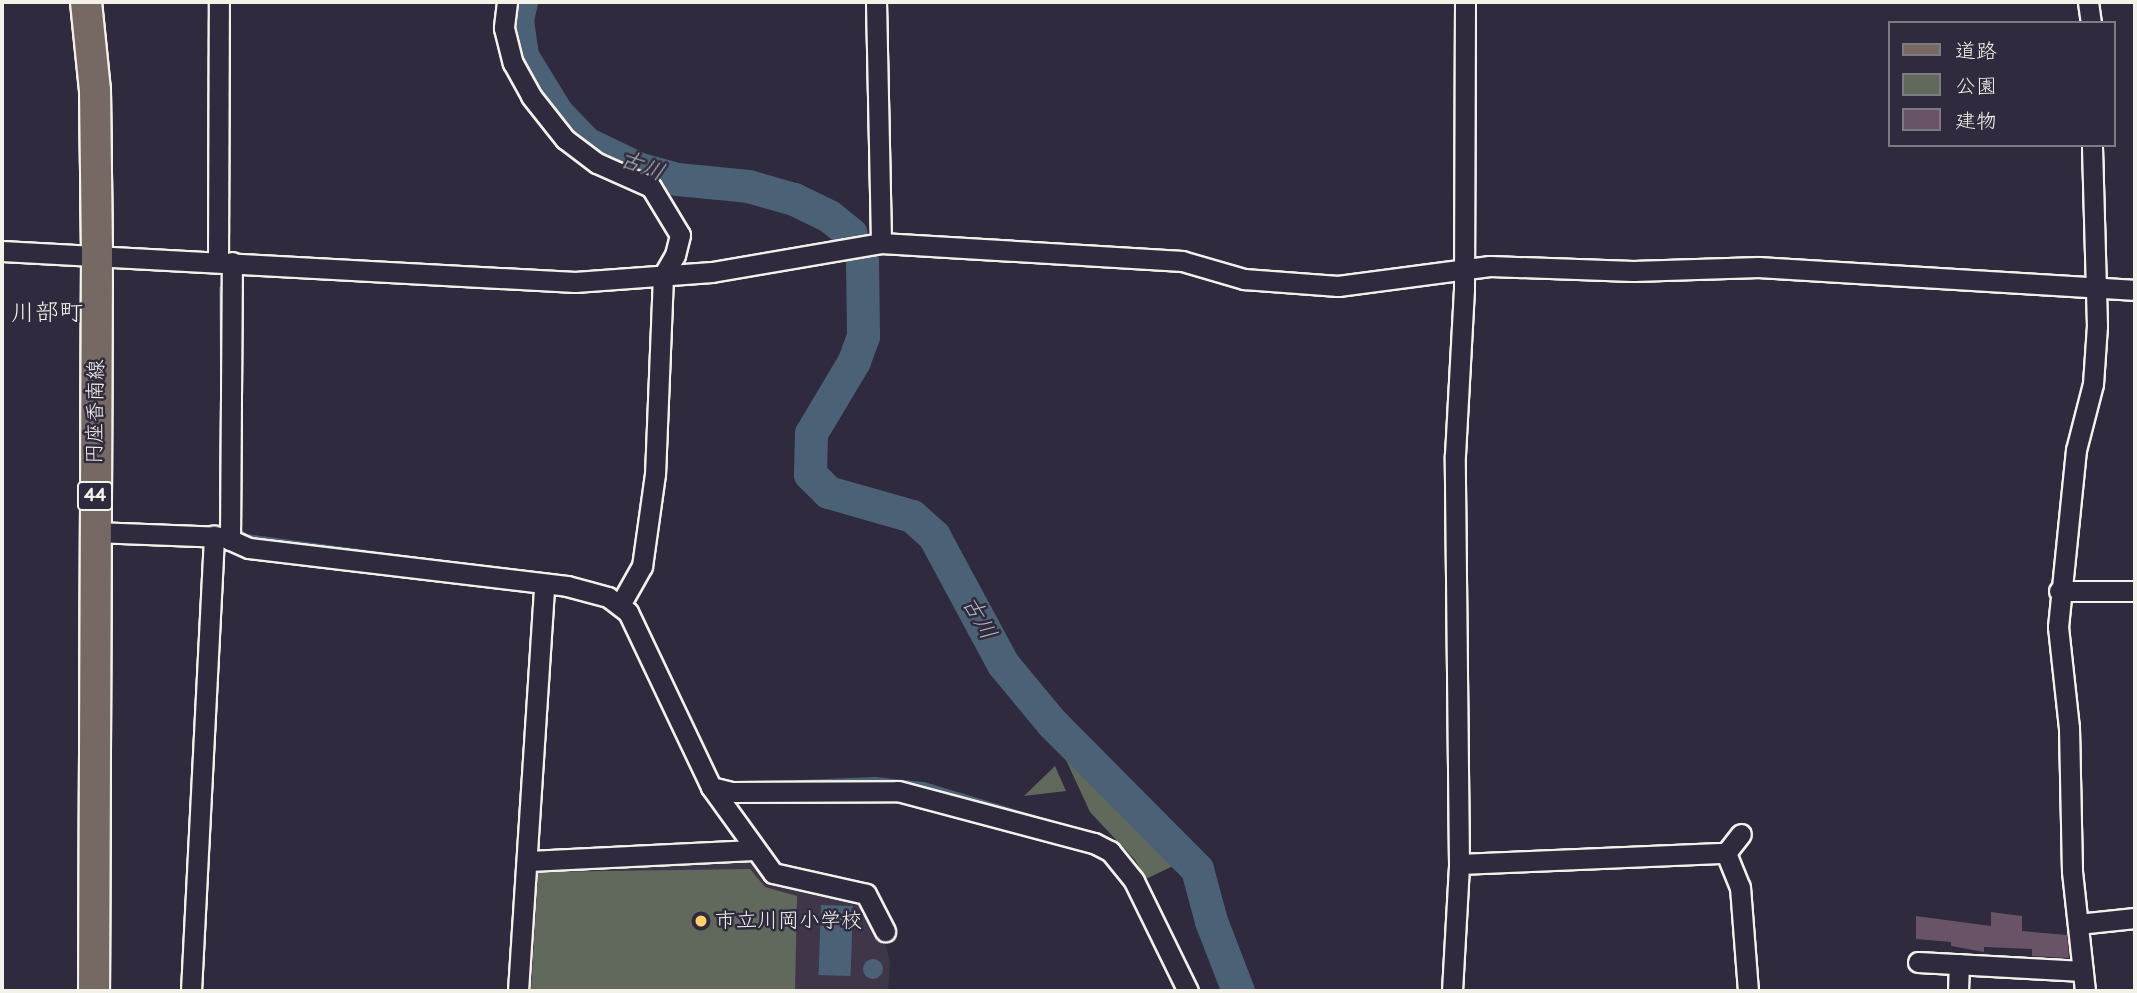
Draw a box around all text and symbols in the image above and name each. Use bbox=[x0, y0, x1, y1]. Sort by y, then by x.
legend bbox=[1888, 21, 2116, 147]
text: 道路 bbox=[1955, 38, 1997, 65]
text: 公園 bbox=[1955, 73, 1997, 100]
text: 建物 bbox=[1955, 108, 1997, 135]
water label: 古川 bbox=[616, 145, 668, 187]
district label: 川部町 bbox=[11, 299, 83, 327]
street label: 円座香南線 bbox=[82, 359, 110, 465]
road number: 44 bbox=[76, 481, 114, 512]
water label: 古川 bbox=[956, 591, 1002, 645]
place label: 市立川岡小学校 bbox=[715, 908, 862, 934]
marker: 市立川岡小学校 bbox=[693, 913, 709, 929]

